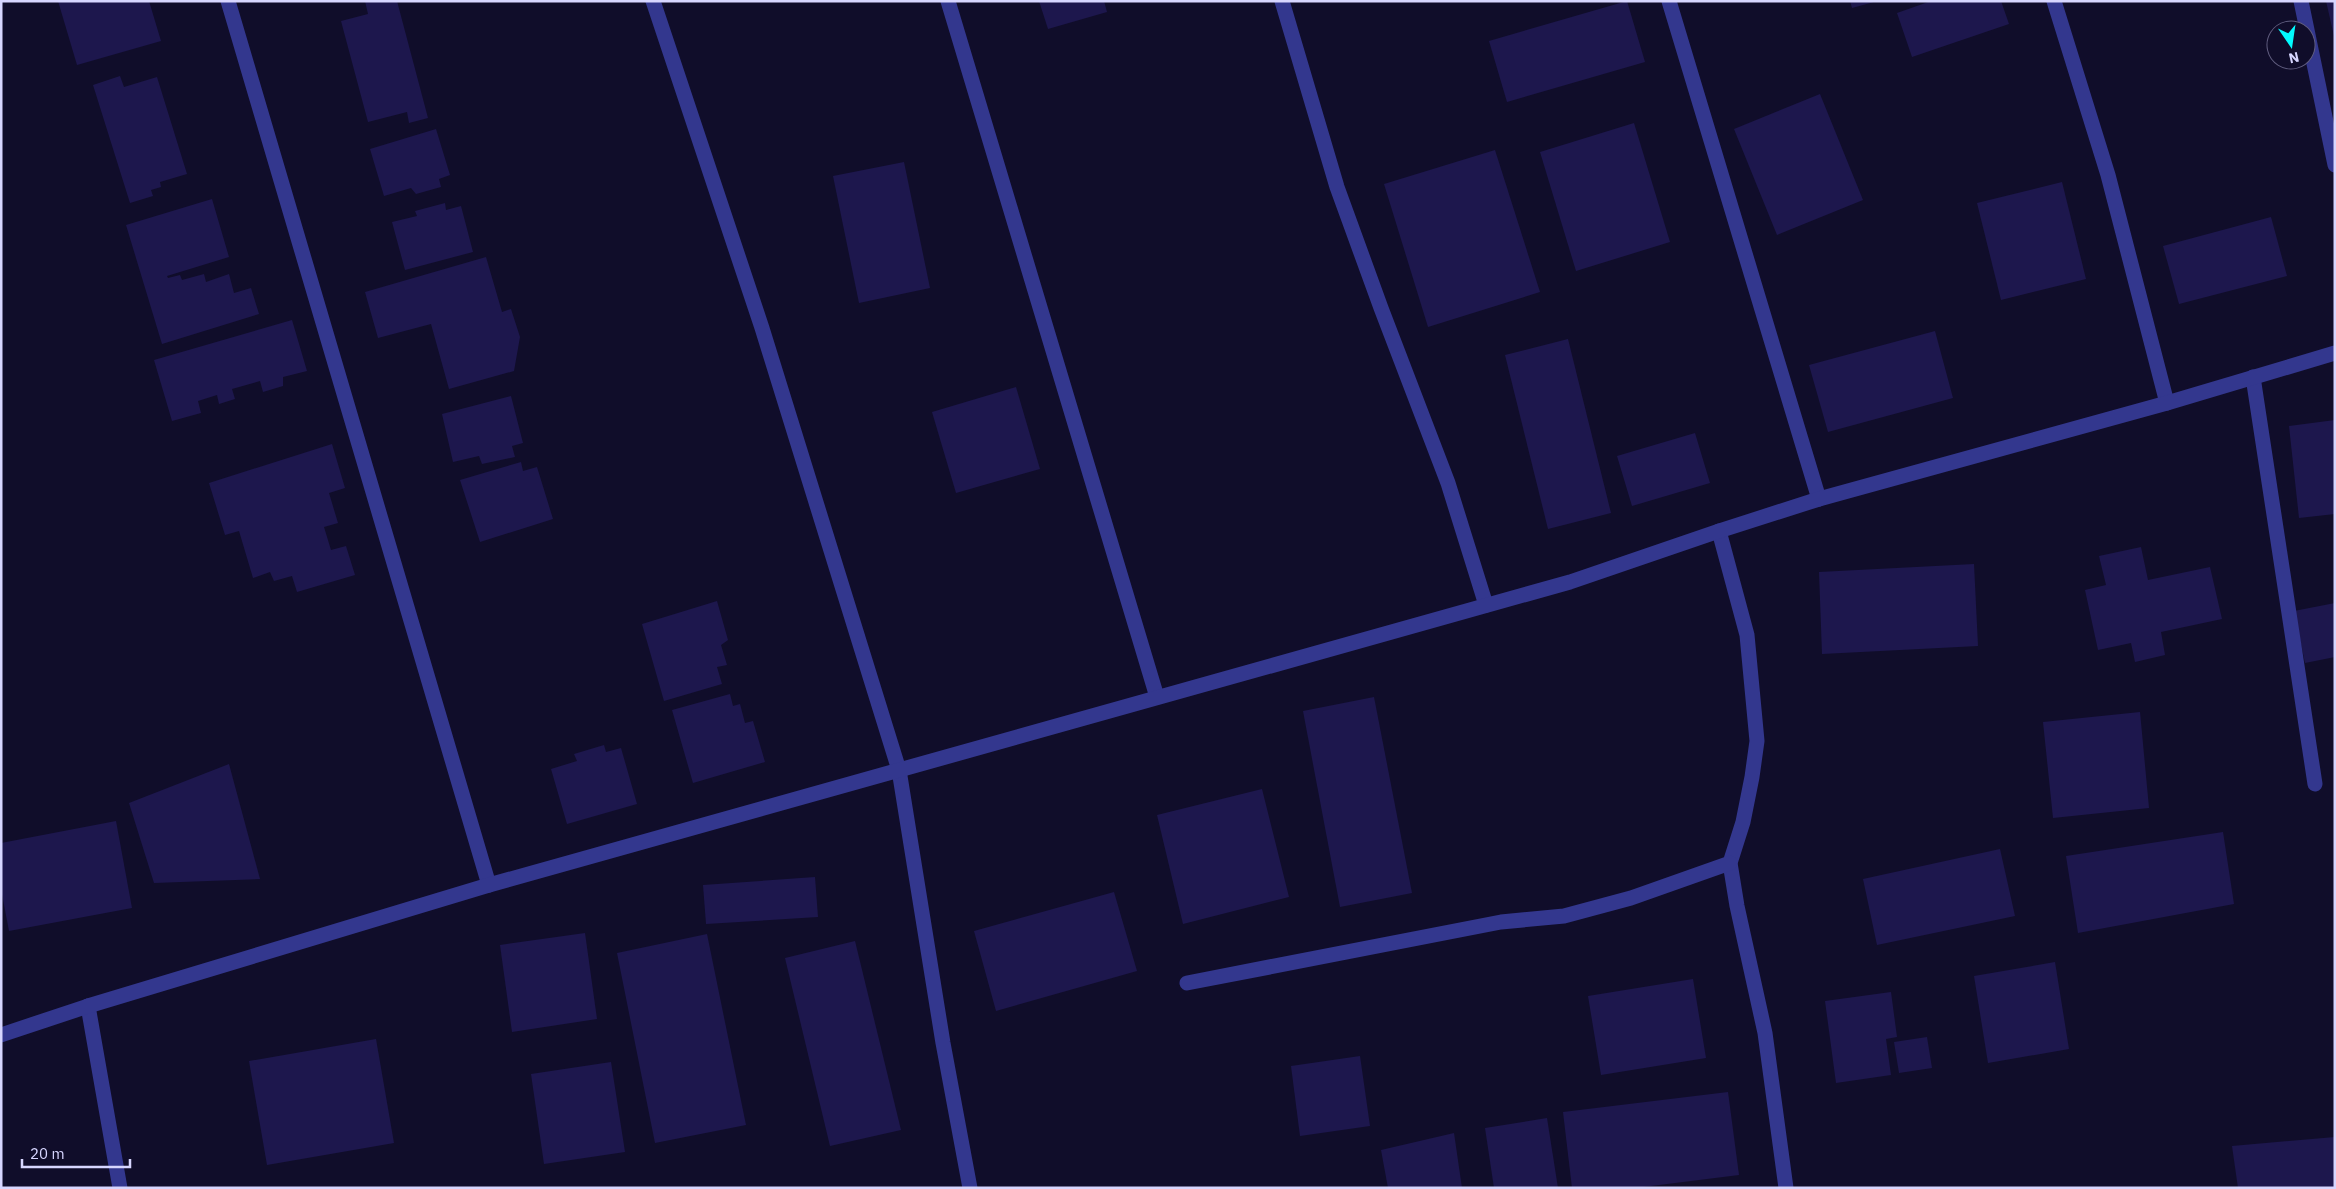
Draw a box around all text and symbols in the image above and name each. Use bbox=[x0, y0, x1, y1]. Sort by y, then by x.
north arrow bbox=[2266, 20, 2316, 70]
text: N bbox=[2287, 48, 2301, 68]
scale bar bbox=[22, 1136, 130, 1168]
text: 20 m bbox=[30, 1144, 65, 1163]

